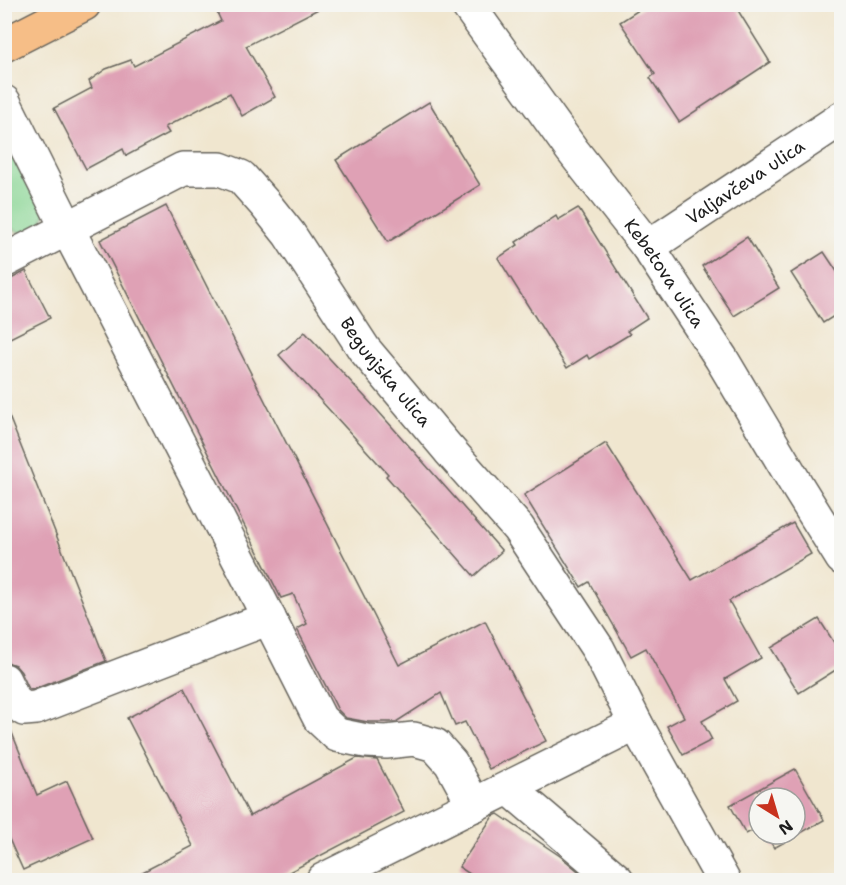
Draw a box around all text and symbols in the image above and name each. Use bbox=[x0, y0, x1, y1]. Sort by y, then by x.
street label: Valjavčeva ulica bbox=[681, 134, 809, 230]
street label: Kebetova ulica bbox=[619, 214, 710, 332]
street label: Begunjska ulica bbox=[335, 313, 436, 432]
north arrow bbox=[747, 786, 807, 846]
text: N bbox=[774, 815, 797, 840]

